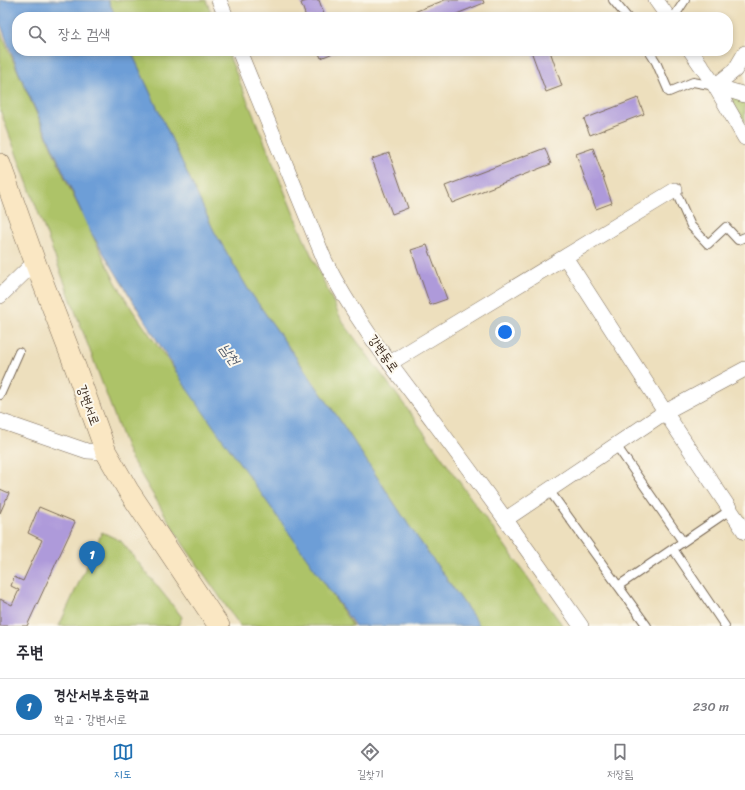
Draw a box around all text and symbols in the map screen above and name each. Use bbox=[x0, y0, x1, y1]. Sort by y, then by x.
search box bbox=[12, 12, 733, 56]
text: 장소 검색 bbox=[58, 21, 110, 47]
icon: search bbox=[26, 23, 48, 45]
your location bbox=[495, 322, 515, 342]
street label: 강변동로 bbox=[362, 330, 405, 377]
water label: 남천 bbox=[213, 338, 247, 372]
street label: 강변서로 bbox=[71, 382, 106, 429]
pin: 1 bbox=[79, 541, 105, 574]
text: 주변 bbox=[16, 637, 43, 667]
text: 경산서부초등학교 bbox=[54, 682, 151, 708]
text: 1 bbox=[26, 695, 32, 718]
text: 230 m bbox=[693, 695, 729, 718]
text: 학교 · 강변서로 bbox=[54, 708, 127, 731]
tab: 지도 bbox=[112, 741, 134, 784]
tab: 길찾기 bbox=[357, 741, 383, 784]
tab: 저장됨 bbox=[607, 741, 633, 784]

